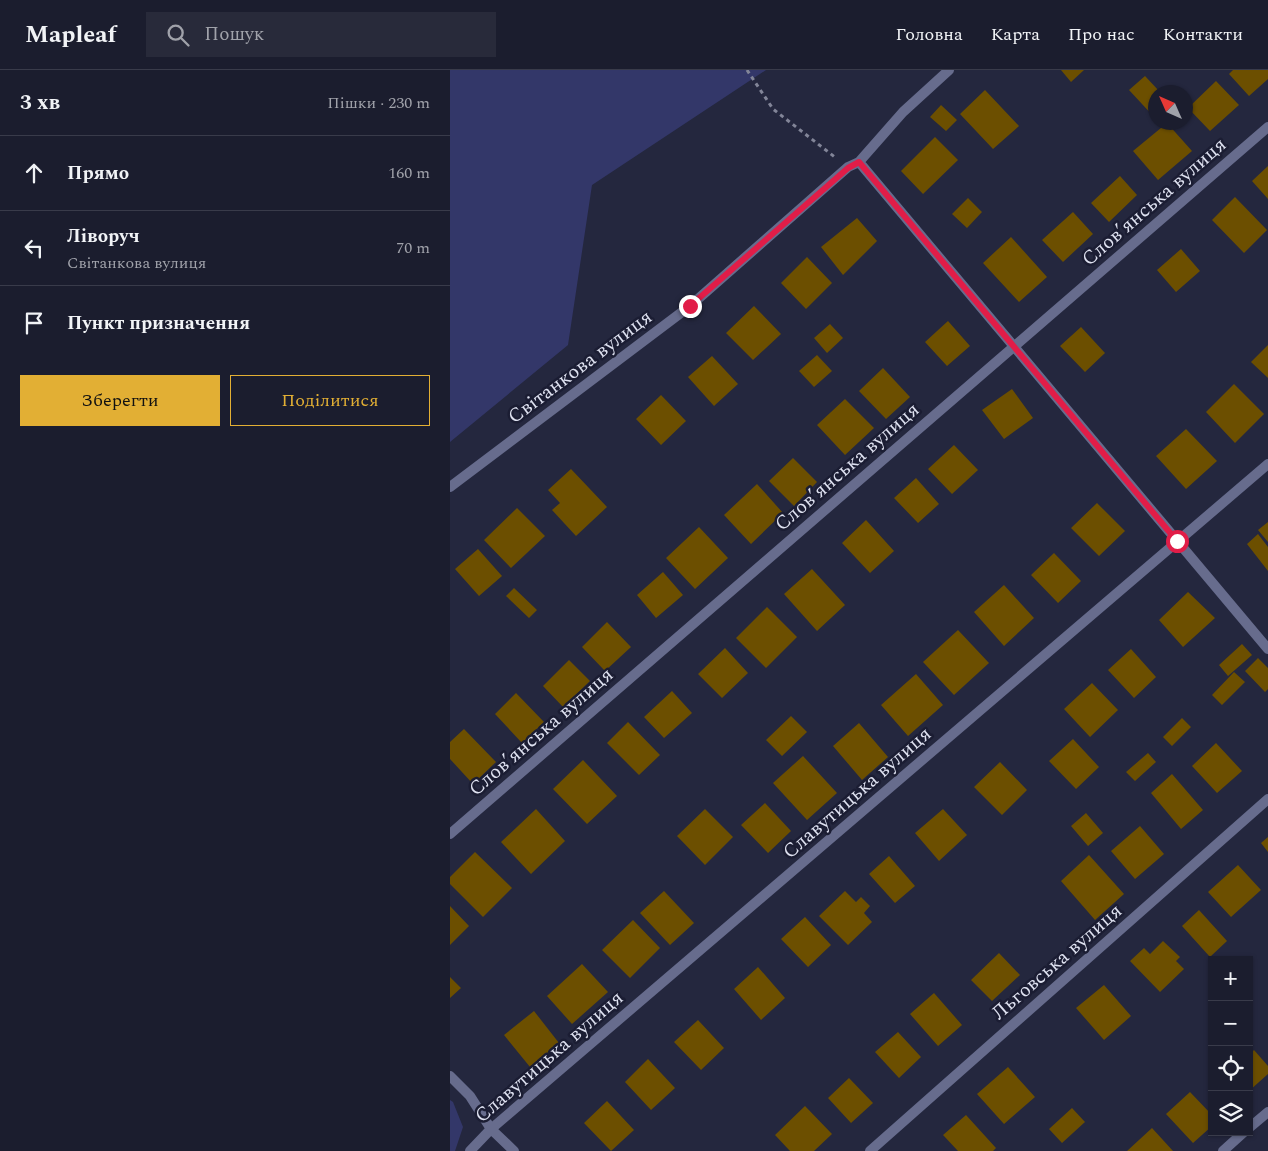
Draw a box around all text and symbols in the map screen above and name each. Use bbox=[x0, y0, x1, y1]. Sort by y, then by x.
search box bbox=[146, 12, 496, 57]
text: Mapleaf bbox=[25, 17, 116, 53]
text: Пошук bbox=[204, 20, 264, 49]
icon: search bbox=[164, 21, 192, 49]
text: Головна bbox=[896, 21, 963, 48]
text: Карта bbox=[991, 21, 1040, 48]
text: Про нас bbox=[1068, 21, 1135, 48]
text: Контакти bbox=[1163, 21, 1243, 48]
north arrow bbox=[1148, 85, 1193, 130]
text: 3 хв bbox=[20, 87, 60, 119]
text: Пішки · 230 m bbox=[327, 91, 430, 115]
street label: Словʼянська вулиця bbox=[1075, 130, 1233, 274]
icon: ahead bbox=[20, 159, 48, 187]
text: Прямо bbox=[67, 159, 129, 188]
text: 160 m bbox=[388, 161, 430, 185]
text: Ліворуч bbox=[67, 222, 140, 251]
icon: left bbox=[20, 234, 48, 262]
text: 70 m bbox=[396, 236, 430, 260]
text: Світанкова вулиця bbox=[67, 251, 206, 275]
route end bbox=[679, 295, 702, 318]
street label: Світанкова вулиця bbox=[501, 303, 659, 431]
icon: arrive bbox=[20, 309, 48, 337]
text: Пункт призначення bbox=[67, 309, 250, 338]
button: Зберегти bbox=[20, 375, 220, 426]
button: Поділитися bbox=[230, 375, 430, 426]
street label: Словʼянська вулиця bbox=[768, 395, 926, 539]
route start bbox=[1166, 530, 1189, 553]
street label: Словʼянська вулиця bbox=[462, 660, 620, 804]
street label: Славутицька вулиця bbox=[776, 720, 938, 866]
street label: Льговська вулиця bbox=[985, 897, 1129, 1027]
map controls bbox=[1208, 956, 1253, 1136]
button: + bbox=[1208, 956, 1253, 1001]
street label: Славутицька вулиця bbox=[468, 984, 630, 1130]
button: − bbox=[1208, 1001, 1253, 1046]
button: locate bbox=[1208, 1046, 1253, 1091]
button: layers bbox=[1208, 1091, 1253, 1136]

